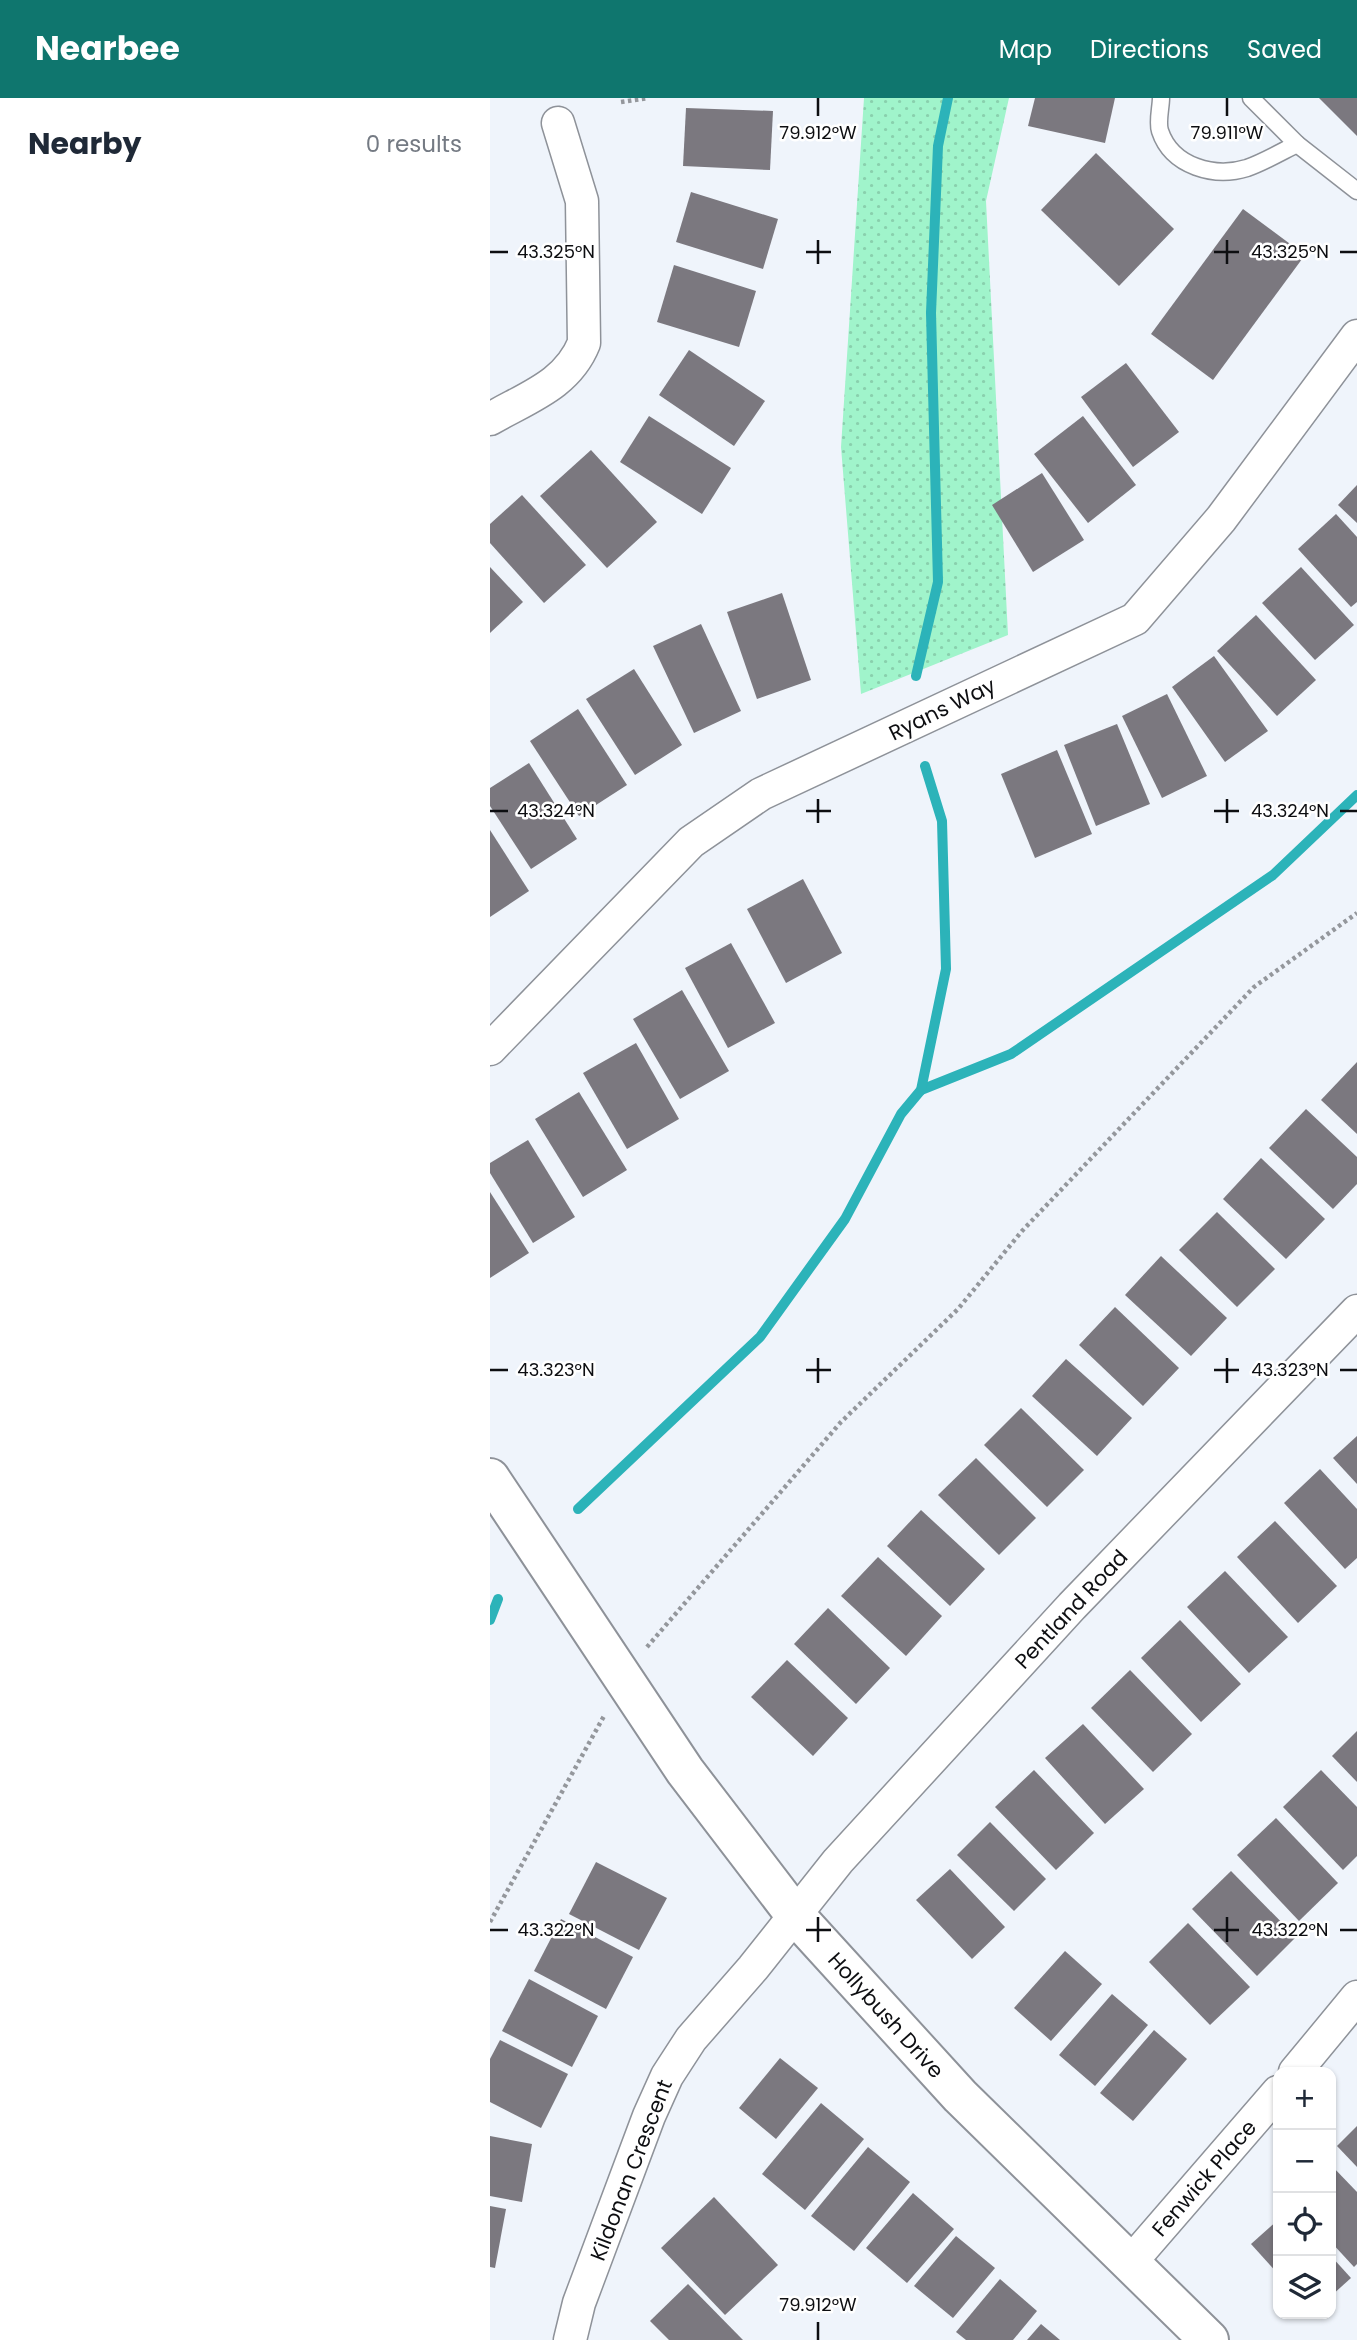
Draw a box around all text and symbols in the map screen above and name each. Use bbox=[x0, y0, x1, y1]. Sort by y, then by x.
text: Nearbee bbox=[35, 25, 180, 72]
text: Map bbox=[999, 33, 1052, 66]
text: Directions bbox=[1090, 33, 1209, 66]
text: Saved bbox=[1247, 33, 1322, 66]
text: 79.912°W bbox=[779, 120, 857, 145]
text: 79.911°W bbox=[1191, 120, 1264, 145]
text: Nearby bbox=[28, 122, 142, 165]
text: 0 results bbox=[366, 128, 462, 160]
text: 43.325°N bbox=[517, 239, 595, 264]
text: 43.325°N bbox=[1251, 239, 1329, 264]
street label: Ryans Way bbox=[884, 671, 1000, 747]
text: 43.324°N bbox=[517, 798, 595, 823]
text: 43.324°N bbox=[1251, 798, 1329, 823]
text: 43.323°N bbox=[517, 1357, 595, 1382]
text: 43.323°N bbox=[1251, 1357, 1329, 1382]
street label: Pentland Road bbox=[1008, 1543, 1134, 1675]
text: 43.322°N bbox=[517, 1917, 595, 1942]
text: 43.322°N bbox=[1251, 1917, 1329, 1942]
street label: Hollybush Drive bbox=[822, 1946, 950, 2084]
map controls bbox=[1273, 2067, 1336, 2319]
button: + bbox=[1273, 2067, 1336, 2130]
street label: Kildonan Crescent bbox=[583, 2075, 679, 2265]
street label: Fenwick Place bbox=[1145, 2113, 1263, 2243]
button: − bbox=[1273, 2130, 1336, 2193]
button: locate bbox=[1273, 2193, 1336, 2256]
button: layers bbox=[1273, 2256, 1336, 2319]
text: 79.912°W bbox=[779, 2292, 857, 2317]

